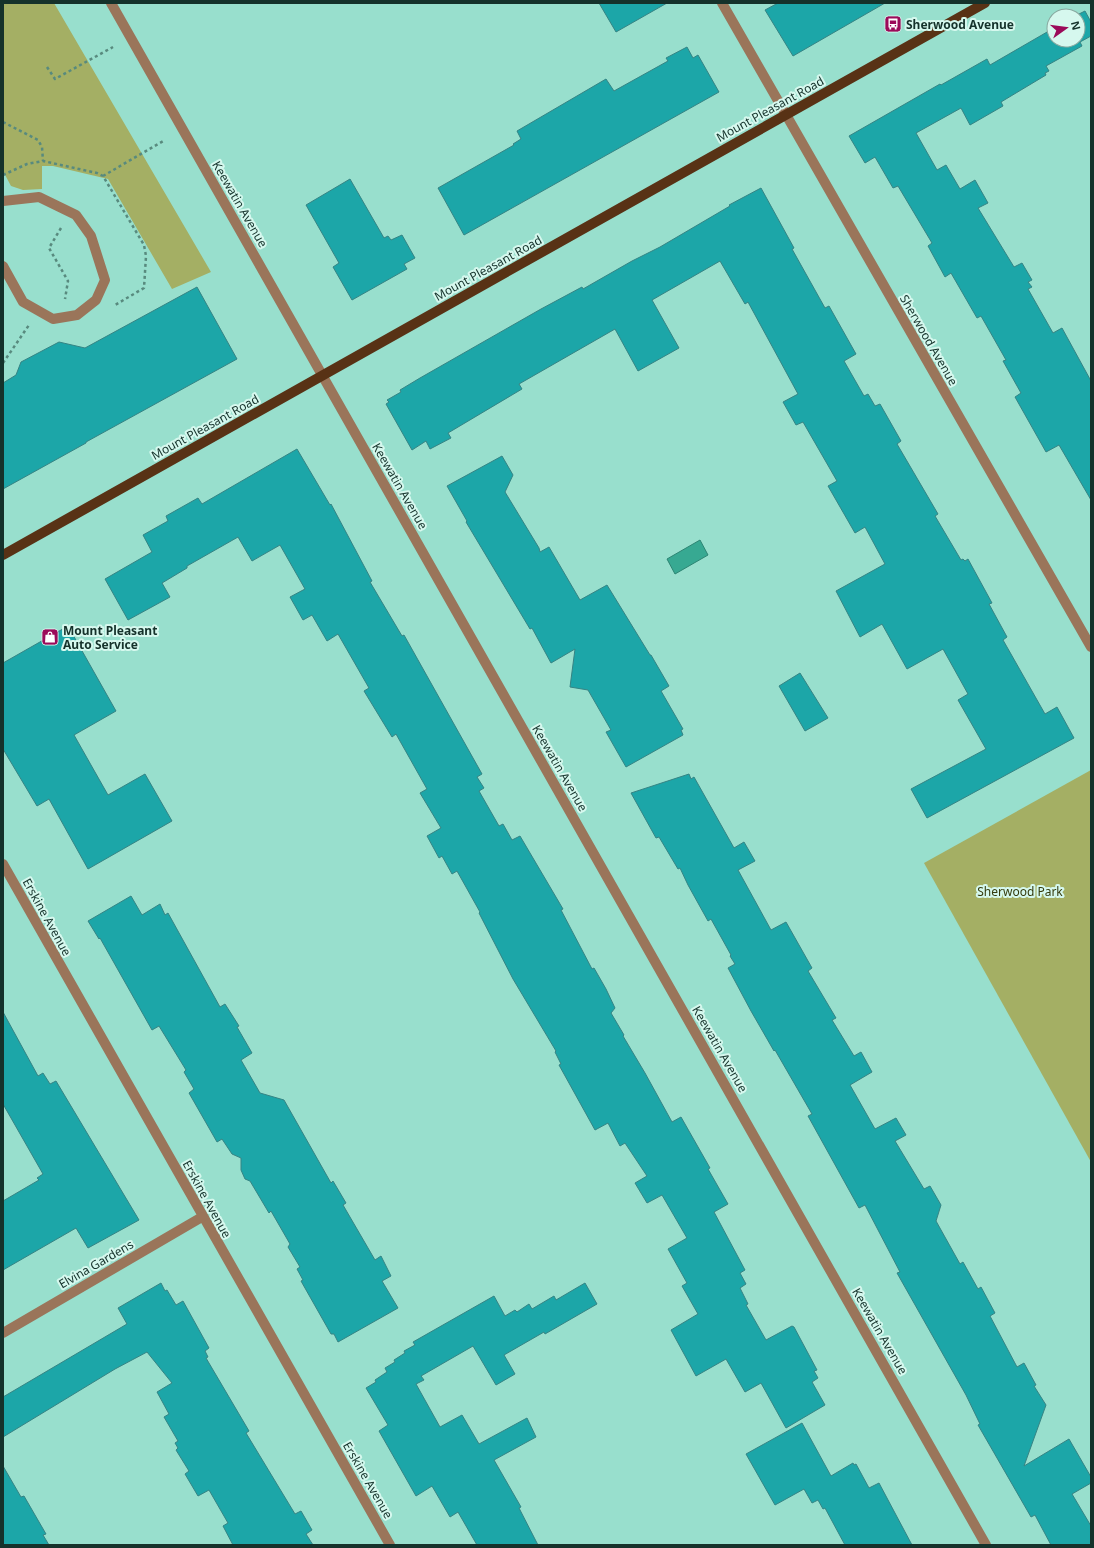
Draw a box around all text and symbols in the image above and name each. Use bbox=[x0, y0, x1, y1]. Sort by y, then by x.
north arrow bbox=[1046, 8, 1086, 48]
bus stop icon: Sherwood Avenue bbox=[883, 14, 903, 34]
place label: Sherwood Avenue bbox=[906, 16, 1014, 33]
text: N bbox=[1068, 19, 1085, 32]
street label: Mount Pleasant Road bbox=[713, 72, 827, 146]
street label: Keewatin Avenue bbox=[208, 158, 272, 250]
street label: Mount Pleasant Road bbox=[431, 231, 545, 305]
street label: Sherwood Avenue bbox=[896, 291, 962, 389]
street label: Mount Pleasant Road bbox=[148, 390, 262, 464]
street label: Keewatin Avenue bbox=[368, 440, 432, 532]
place label: Mount Pleasant Auto Service bbox=[63, 622, 157, 653]
shop icon: Mount Pleasant Auto Service bbox=[40, 627, 60, 647]
street label: Keewatin Avenue bbox=[528, 722, 592, 814]
street label: Erskine Avenue bbox=[19, 875, 75, 959]
park label: Sherwood Park bbox=[977, 883, 1063, 900]
street label: Keewatin Avenue bbox=[688, 1003, 752, 1095]
street label: Erskine Avenue bbox=[179, 1157, 235, 1241]
street label: Elvina Gardens bbox=[55, 1236, 137, 1292]
street label: Keewatin Avenue bbox=[848, 1285, 912, 1377]
street label: Erskine Avenue bbox=[339, 1438, 397, 1522]

